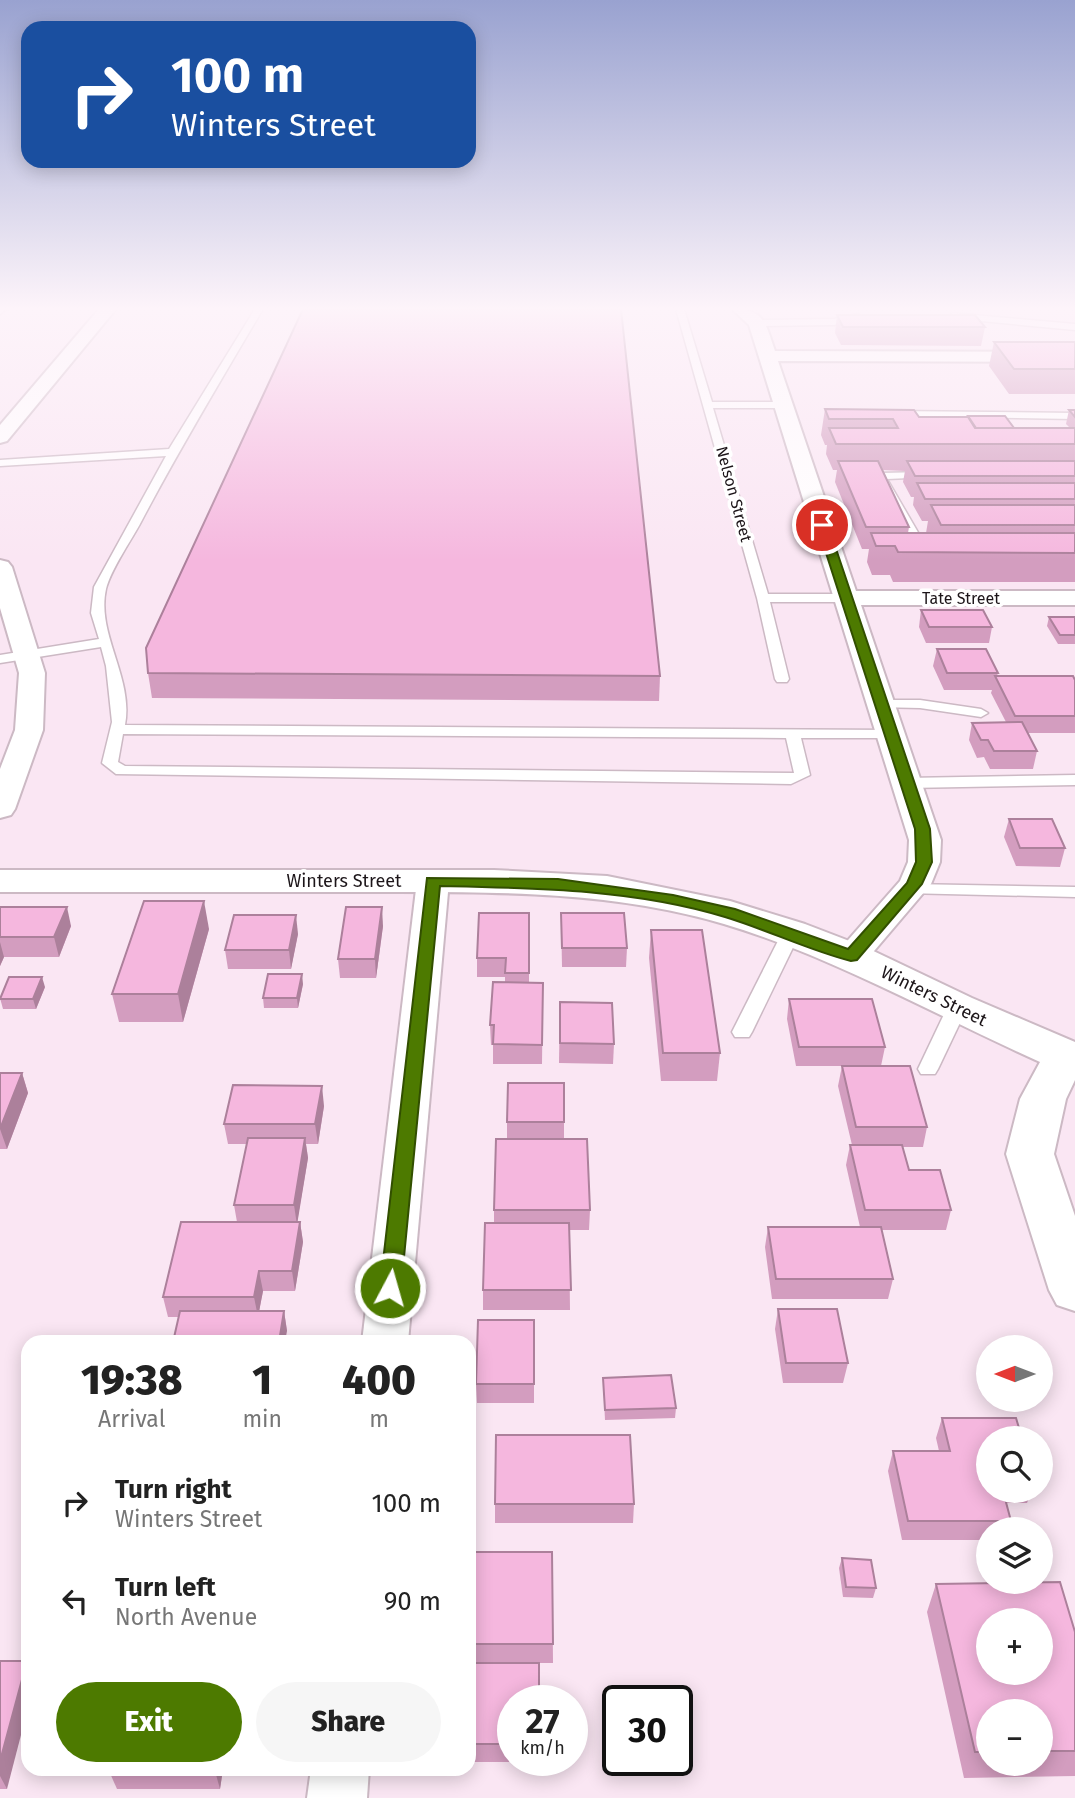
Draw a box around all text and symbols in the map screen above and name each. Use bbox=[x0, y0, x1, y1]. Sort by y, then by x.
text: 100 m bbox=[171, 46, 304, 105]
icon: right bbox=[56, 49, 147, 140]
text: Winters Street bbox=[171, 106, 376, 144]
street label: Nelson Street bbox=[712, 444, 756, 544]
pin bbox=[792, 495, 852, 555]
icon: arrive bbox=[803, 506, 841, 544]
street label: Tate Street bbox=[922, 589, 1000, 608]
street label: Winters Street bbox=[286, 870, 402, 892]
street label: Winters Street bbox=[877, 961, 991, 1031]
position arrow bbox=[353, 1251, 427, 1325]
north arrow bbox=[976, 1335, 1054, 1412]
map controls bbox=[976, 1335, 1053, 1776]
text: 19:38 bbox=[81, 1355, 182, 1405]
text: 1 bbox=[252, 1355, 272, 1405]
text: 400 bbox=[342, 1355, 416, 1405]
text: Arrival bbox=[98, 1405, 165, 1433]
text: min bbox=[242, 1405, 282, 1433]
text: m bbox=[369, 1405, 389, 1433]
button: search bbox=[976, 1426, 1053, 1503]
text: Turn right bbox=[115, 1474, 232, 1505]
icon: right bbox=[56, 1484, 94, 1522]
text: 100 m bbox=[372, 1488, 441, 1519]
text: Winters Street bbox=[115, 1505, 262, 1533]
button: layers bbox=[976, 1517, 1053, 1594]
text: Turn left bbox=[115, 1572, 216, 1603]
icon: left bbox=[56, 1582, 94, 1620]
text: 90 m bbox=[384, 1586, 441, 1617]
text: North Avenue bbox=[115, 1603, 257, 1631]
button: + bbox=[976, 1608, 1053, 1685]
button: Exit bbox=[56, 1682, 242, 1762]
button: Share bbox=[256, 1682, 441, 1762]
speed limit sign: 30 bbox=[602, 1685, 693, 1776]
button: − bbox=[976, 1699, 1053, 1776]
text: 27 bbox=[525, 1700, 560, 1742]
text: km/h bbox=[520, 1737, 565, 1759]

